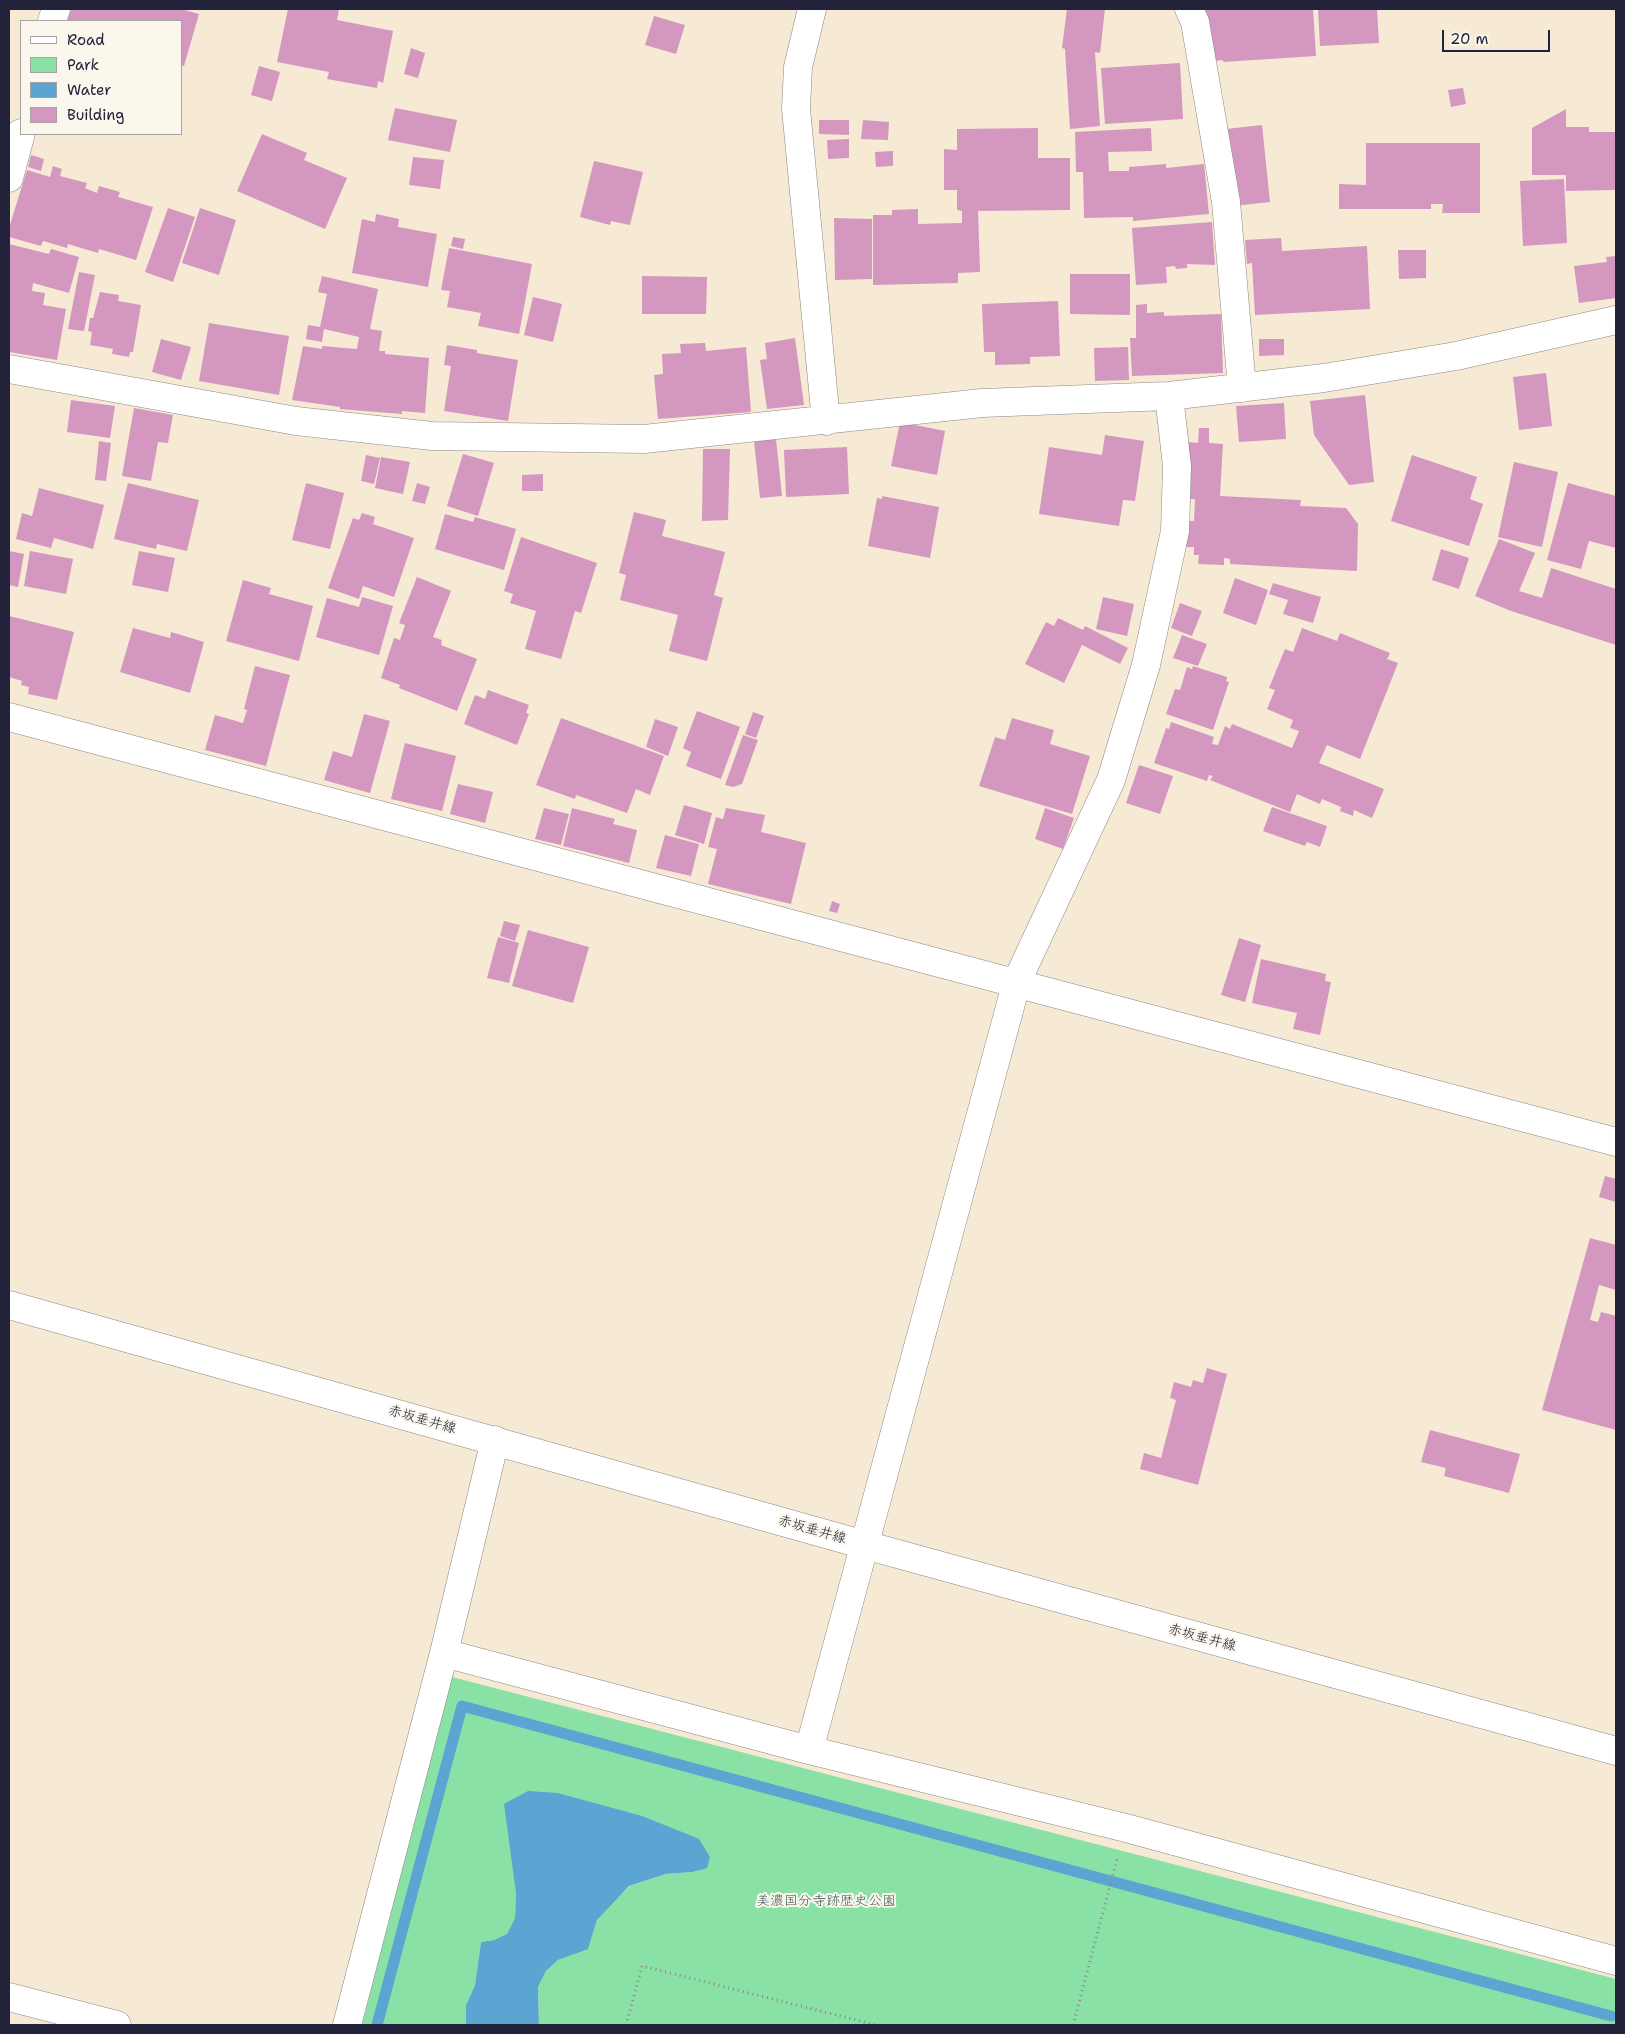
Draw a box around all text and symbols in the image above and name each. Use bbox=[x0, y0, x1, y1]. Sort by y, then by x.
legend bbox=[20, 20, 182, 135]
scale bar bbox=[1445, 20, 1552, 52]
text: 20 m bbox=[1450, 29, 1489, 49]
text: Road bbox=[67, 30, 105, 50]
text: Park bbox=[67, 55, 99, 75]
text: Water bbox=[67, 80, 111, 100]
text: Building bbox=[67, 105, 124, 125]
street label: 赤坂垂井線 bbox=[386, 1402, 458, 1438]
street label: 赤坂垂井線 bbox=[776, 1512, 848, 1548]
street label: 赤坂垂井線 bbox=[1166, 1621, 1238, 1655]
park label: 美濃国分寺跡歴史公園 bbox=[756, 1893, 896, 1909]

